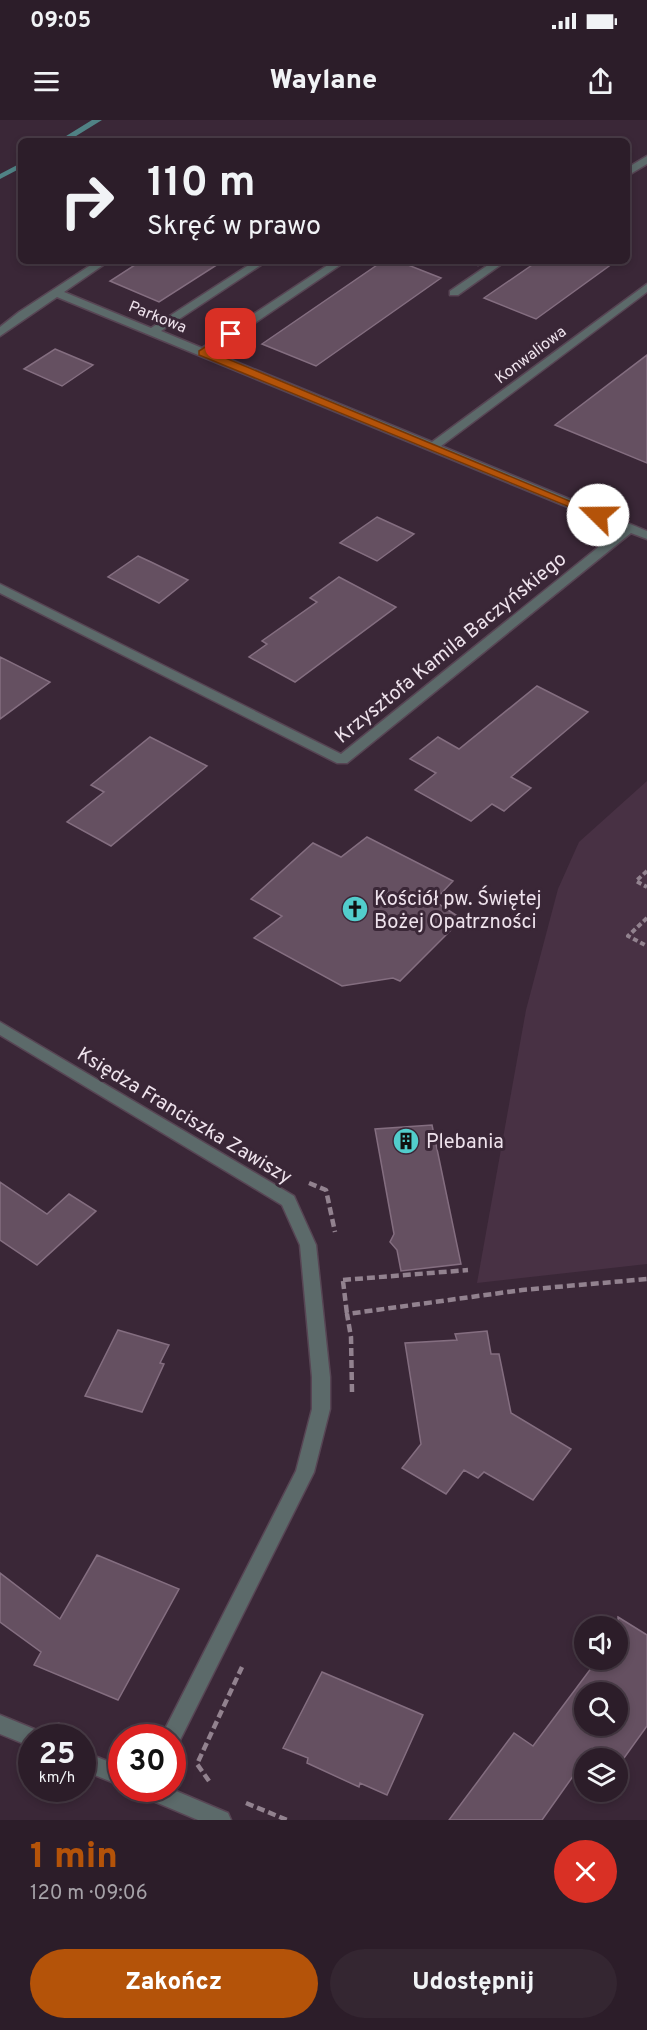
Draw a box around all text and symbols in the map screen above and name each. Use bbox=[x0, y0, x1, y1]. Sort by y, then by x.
text: 09:05 bbox=[30, 8, 91, 35]
text: Waylane bbox=[270, 64, 377, 98]
icon: menu bbox=[30, 65, 63, 98]
icon: share bbox=[584, 65, 617, 98]
text: 110 m bbox=[147, 158, 256, 211]
icon: right bbox=[48, 162, 126, 240]
text: Skręć w prawo bbox=[147, 210, 321, 244]
street label: Parkowa bbox=[125, 297, 189, 339]
pin bbox=[205, 308, 256, 359]
icon: arrive bbox=[214, 317, 247, 350]
street label: Konwaliowa bbox=[492, 322, 571, 389]
position arrow bbox=[566, 483, 630, 547]
street label: Krzysztofa Kamila Baczyńskiego bbox=[330, 547, 572, 750]
place label: Kościół pw. Świętej Bożej Opatrzności bbox=[374, 885, 542, 936]
church icon: Kościół pw. Świętej Bożej Opatrzności bbox=[340, 894, 370, 924]
street label: Księdza Franciszka Zawiszy bbox=[72, 1042, 296, 1191]
building icon: Plebania bbox=[391, 1126, 421, 1156]
place label: Plebania bbox=[426, 1130, 504, 1156]
map controls bbox=[574, 1616, 628, 1802]
button: sound bbox=[574, 1616, 628, 1670]
button: search bbox=[574, 1682, 628, 1736]
speed limit sign: 30 bbox=[108, 1724, 186, 1802]
text: 25 bbox=[39, 1737, 75, 1774]
button: layers bbox=[574, 1748, 628, 1802]
text: km/h bbox=[39, 1769, 75, 1788]
text: 1 min bbox=[30, 1835, 118, 1881]
button: close bbox=[554, 1840, 617, 1903]
text: 120 m · 09:06 bbox=[30, 1881, 148, 1907]
button: Zakończ bbox=[30, 1949, 318, 2018]
button: Udostępnij bbox=[330, 1949, 617, 2018]

